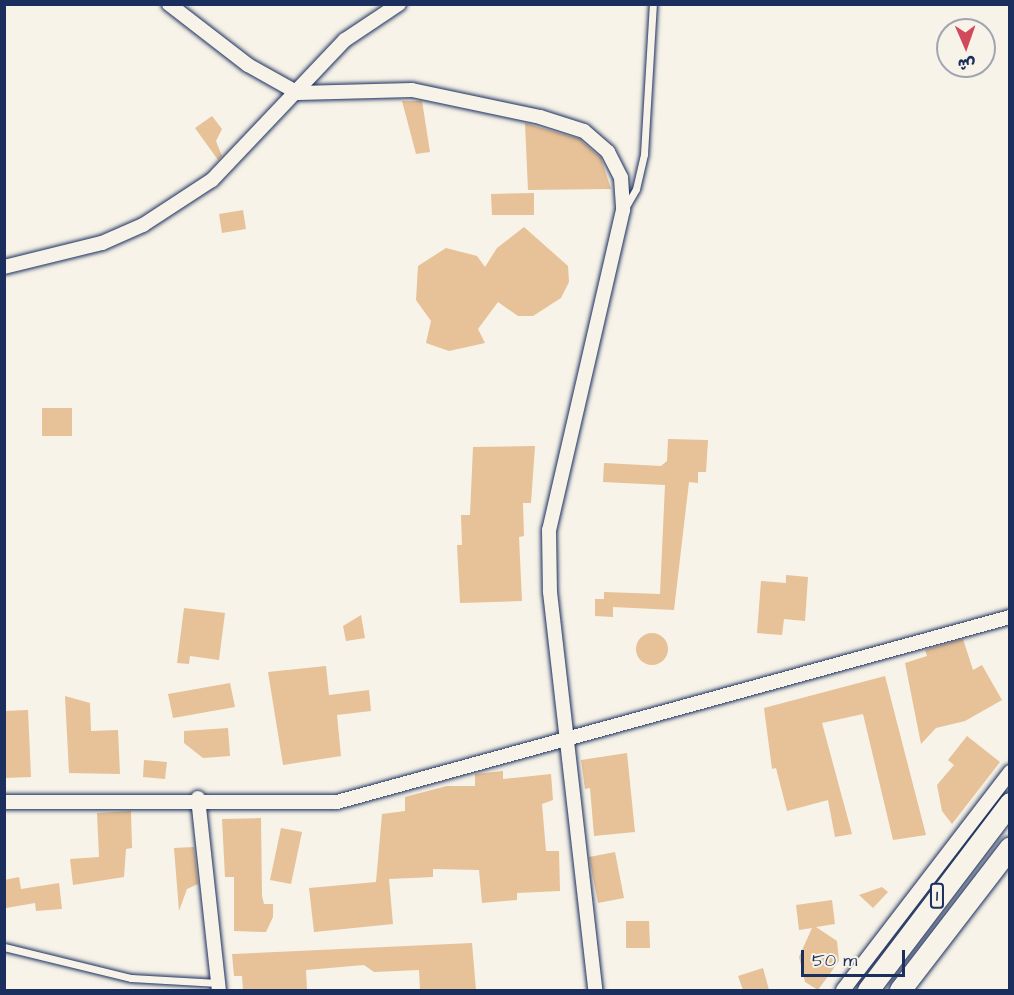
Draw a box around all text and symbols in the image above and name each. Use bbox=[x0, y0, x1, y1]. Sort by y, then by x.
north arrow bbox=[936, 18, 996, 78]
text: ش bbox=[957, 53, 976, 75]
road number: 1 bbox=[930, 883, 944, 909]
scale bar bbox=[804, 938, 908, 976]
text: 50 m bbox=[812, 948, 857, 973]

